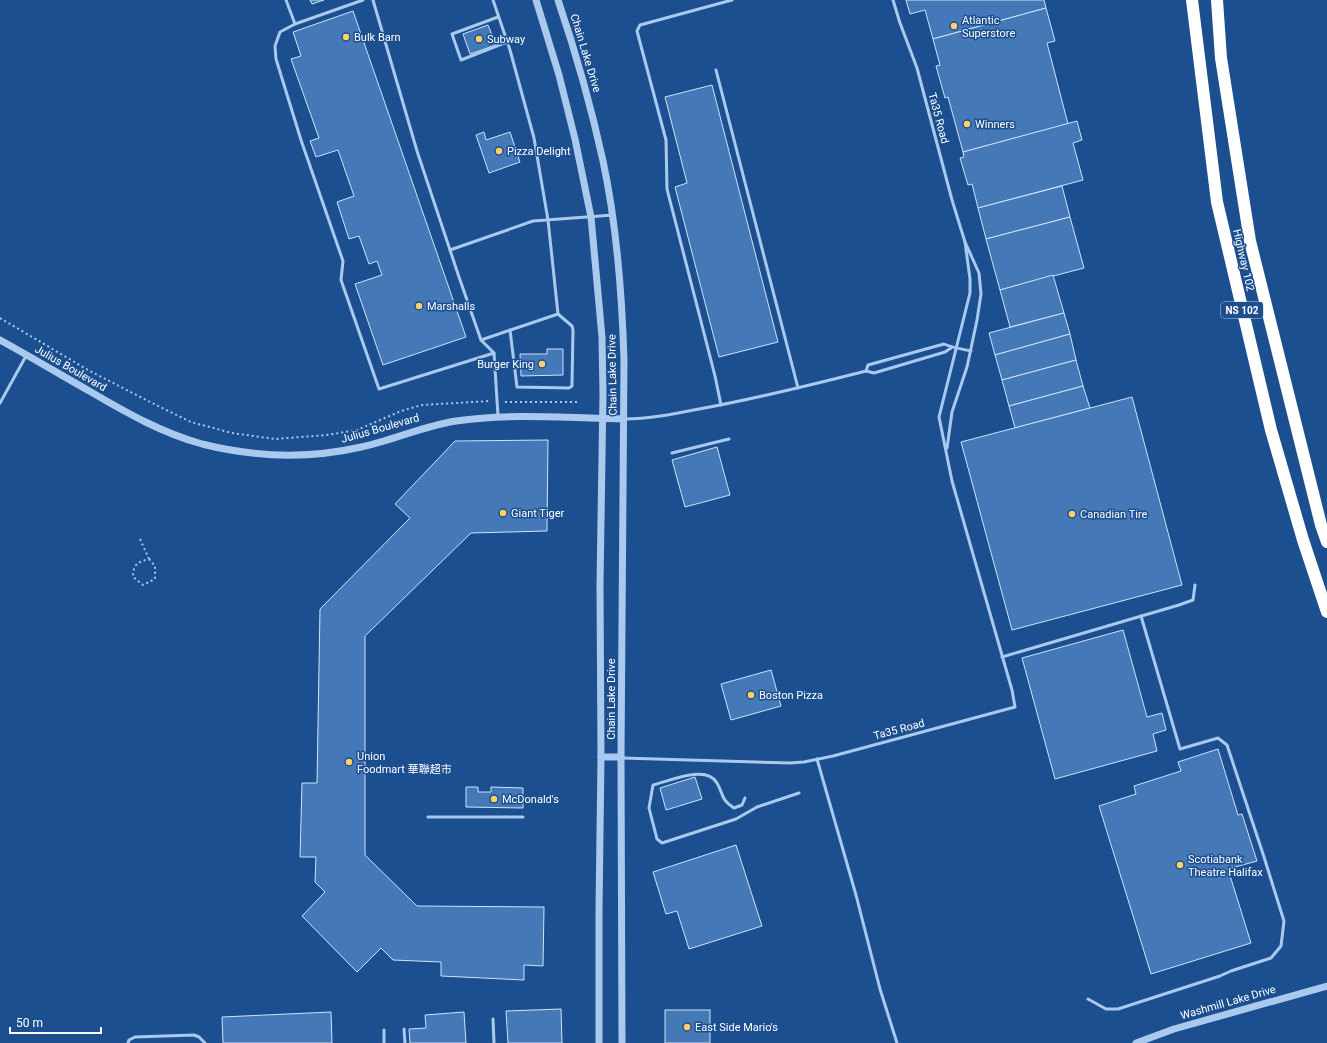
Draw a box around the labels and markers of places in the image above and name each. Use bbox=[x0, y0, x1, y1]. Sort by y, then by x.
place label: Atlantic Superstore bbox=[962, 14, 1015, 40]
marker: Atlantic Superstore bbox=[949, 21, 959, 31]
place label: Bulk Barn bbox=[354, 31, 401, 44]
marker: Bulk Barn bbox=[341, 32, 351, 42]
place label: Subway bbox=[487, 33, 526, 46]
marker: Subway bbox=[474, 34, 484, 44]
place label: Winners bbox=[975, 118, 1015, 131]
marker: Winners bbox=[962, 119, 972, 129]
place label: Pizza Delight bbox=[507, 145, 571, 158]
marker: Pizza Delight bbox=[494, 146, 504, 156]
place label: Marshalls bbox=[427, 300, 475, 313]
marker: Marshalls bbox=[414, 301, 424, 311]
place label: Burger King bbox=[477, 358, 534, 371]
marker: Burger King bbox=[537, 359, 547, 369]
place label: Giant Tiger bbox=[511, 507, 565, 520]
marker: Giant Tiger bbox=[498, 508, 508, 518]
place label: Canadian Tire bbox=[1080, 508, 1148, 521]
marker: Canadian Tire bbox=[1067, 509, 1077, 519]
place label: Boston Pizza bbox=[759, 689, 823, 702]
marker: Boston Pizza bbox=[746, 690, 756, 700]
place label: Union Foodmart 華聯超市 bbox=[357, 750, 452, 776]
marker: Union Foodmart 華聯超市 bbox=[344, 757, 354, 767]
place label: McDonald's bbox=[502, 793, 559, 806]
marker: McDonald's bbox=[489, 794, 499, 804]
place label: Scotiabank Theatre Halifax bbox=[1188, 853, 1263, 879]
marker: Scotiabank Theatre Halifax bbox=[1175, 860, 1185, 870]
place label: East Side Mario's bbox=[695, 1021, 778, 1034]
marker: East Side Mario's bbox=[682, 1022, 692, 1032]

